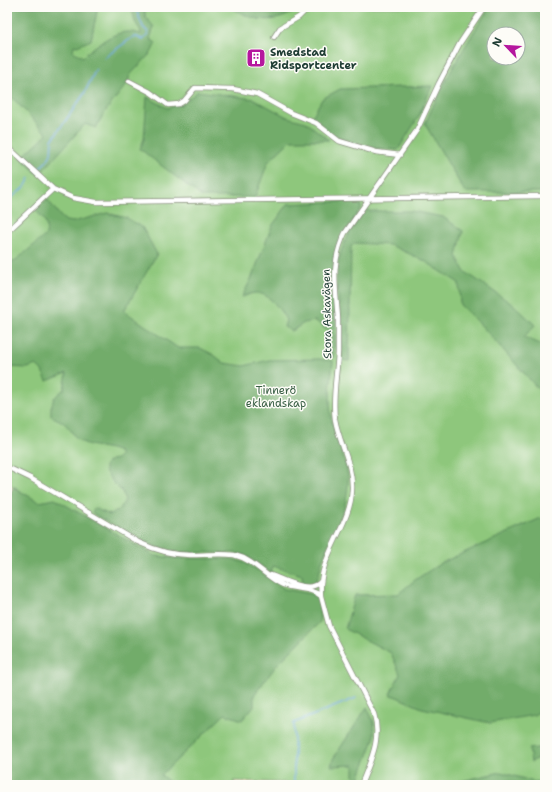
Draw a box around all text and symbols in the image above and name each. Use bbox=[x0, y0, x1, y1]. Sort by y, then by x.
north arrow bbox=[486, 26, 526, 66]
text: N bbox=[489, 35, 506, 49]
place label: Smedstad Ridsportcenter bbox=[270, 45, 357, 73]
building icon: Smedstad Ridsportcenter bbox=[245, 47, 267, 69]
street label: Stora Askavägen bbox=[319, 269, 335, 359]
park label: Tinnerö eklandskap bbox=[246, 383, 306, 411]

